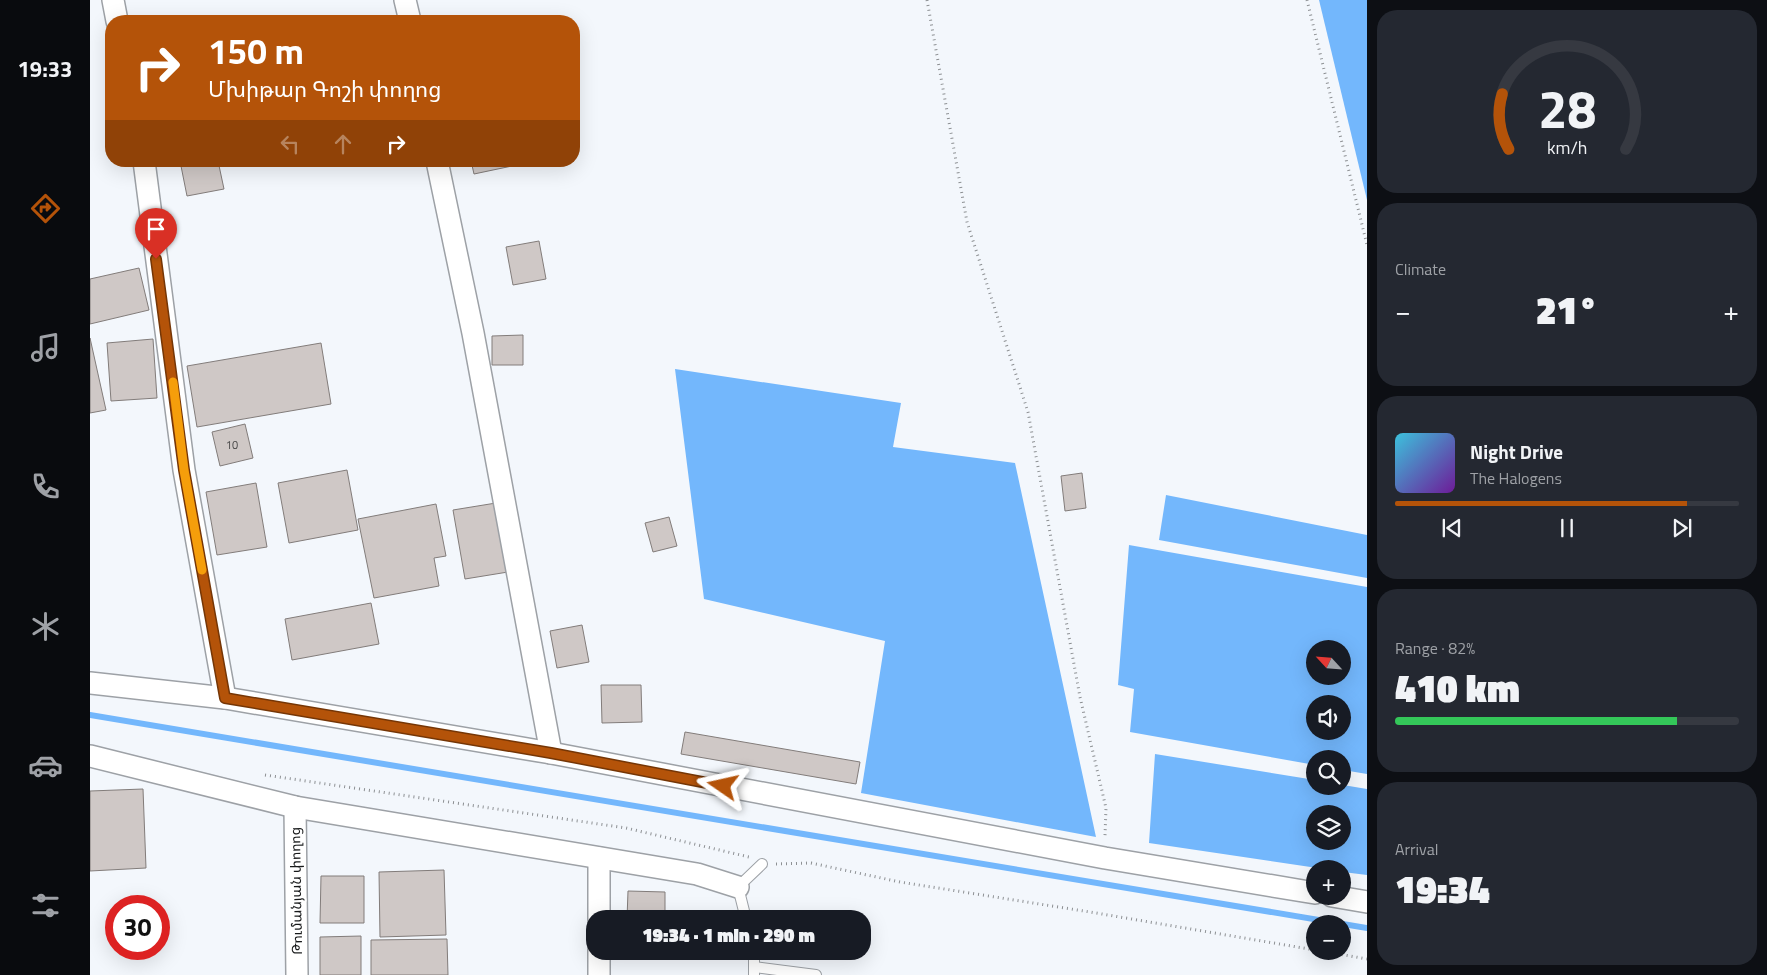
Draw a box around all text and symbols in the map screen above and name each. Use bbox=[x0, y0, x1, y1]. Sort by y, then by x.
text: 150 m bbox=[208, 24, 304, 78]
icon: right bbox=[125, 35, 190, 100]
text: 19:33 bbox=[18, 52, 72, 86]
text: 28 bbox=[1538, 69, 1596, 148]
text: Մխիթար Գոշի փողոց bbox=[208, 72, 441, 106]
icon: left bbox=[276, 130, 304, 158]
icon: ahead bbox=[329, 130, 357, 158]
icon: right bbox=[382, 130, 410, 158]
text: km/h bbox=[1547, 134, 1587, 161]
icon: directions bbox=[28, 191, 63, 226]
pin bbox=[135, 208, 177, 259]
icon: arrive bbox=[142, 215, 170, 243]
text: Climate bbox=[1395, 257, 1446, 281]
text: 21° bbox=[1536, 281, 1598, 339]
text: − bbox=[1395, 289, 1411, 332]
text: + bbox=[1723, 289, 1739, 332]
icon: music bbox=[28, 330, 63, 365]
house number: 10 bbox=[226, 437, 238, 453]
text: Night Drive bbox=[1470, 437, 1563, 466]
text: The Halogens bbox=[1470, 466, 1562, 490]
icon: phone bbox=[28, 469, 63, 504]
icon: previous bbox=[1438, 514, 1466, 542]
icon: pause bbox=[1553, 514, 1581, 542]
icon: next bbox=[1668, 514, 1696, 542]
icon: climate bbox=[28, 609, 63, 644]
text: Range · 82% bbox=[1395, 636, 1475, 660]
north arrow bbox=[1306, 640, 1351, 685]
map controls bbox=[1306, 640, 1351, 960]
text: 410 km bbox=[1395, 659, 1520, 717]
button: sound bbox=[1306, 695, 1351, 740]
icon: car bbox=[28, 748, 63, 783]
button: search bbox=[1306, 750, 1351, 795]
position arrow bbox=[696, 759, 748, 811]
button: layers bbox=[1306, 805, 1351, 850]
street label: Թումանյան փողոց bbox=[284, 827, 307, 955]
text: Arrival bbox=[1395, 837, 1438, 861]
button: + bbox=[1306, 860, 1351, 905]
text: 19:34 bbox=[1395, 860, 1490, 918]
icon: filters bbox=[28, 888, 63, 923]
speed limit sign: 30 bbox=[105, 895, 170, 960]
button: − bbox=[1306, 915, 1351, 960]
text: 19:34 · 1 min · 290 m bbox=[642, 920, 815, 949]

